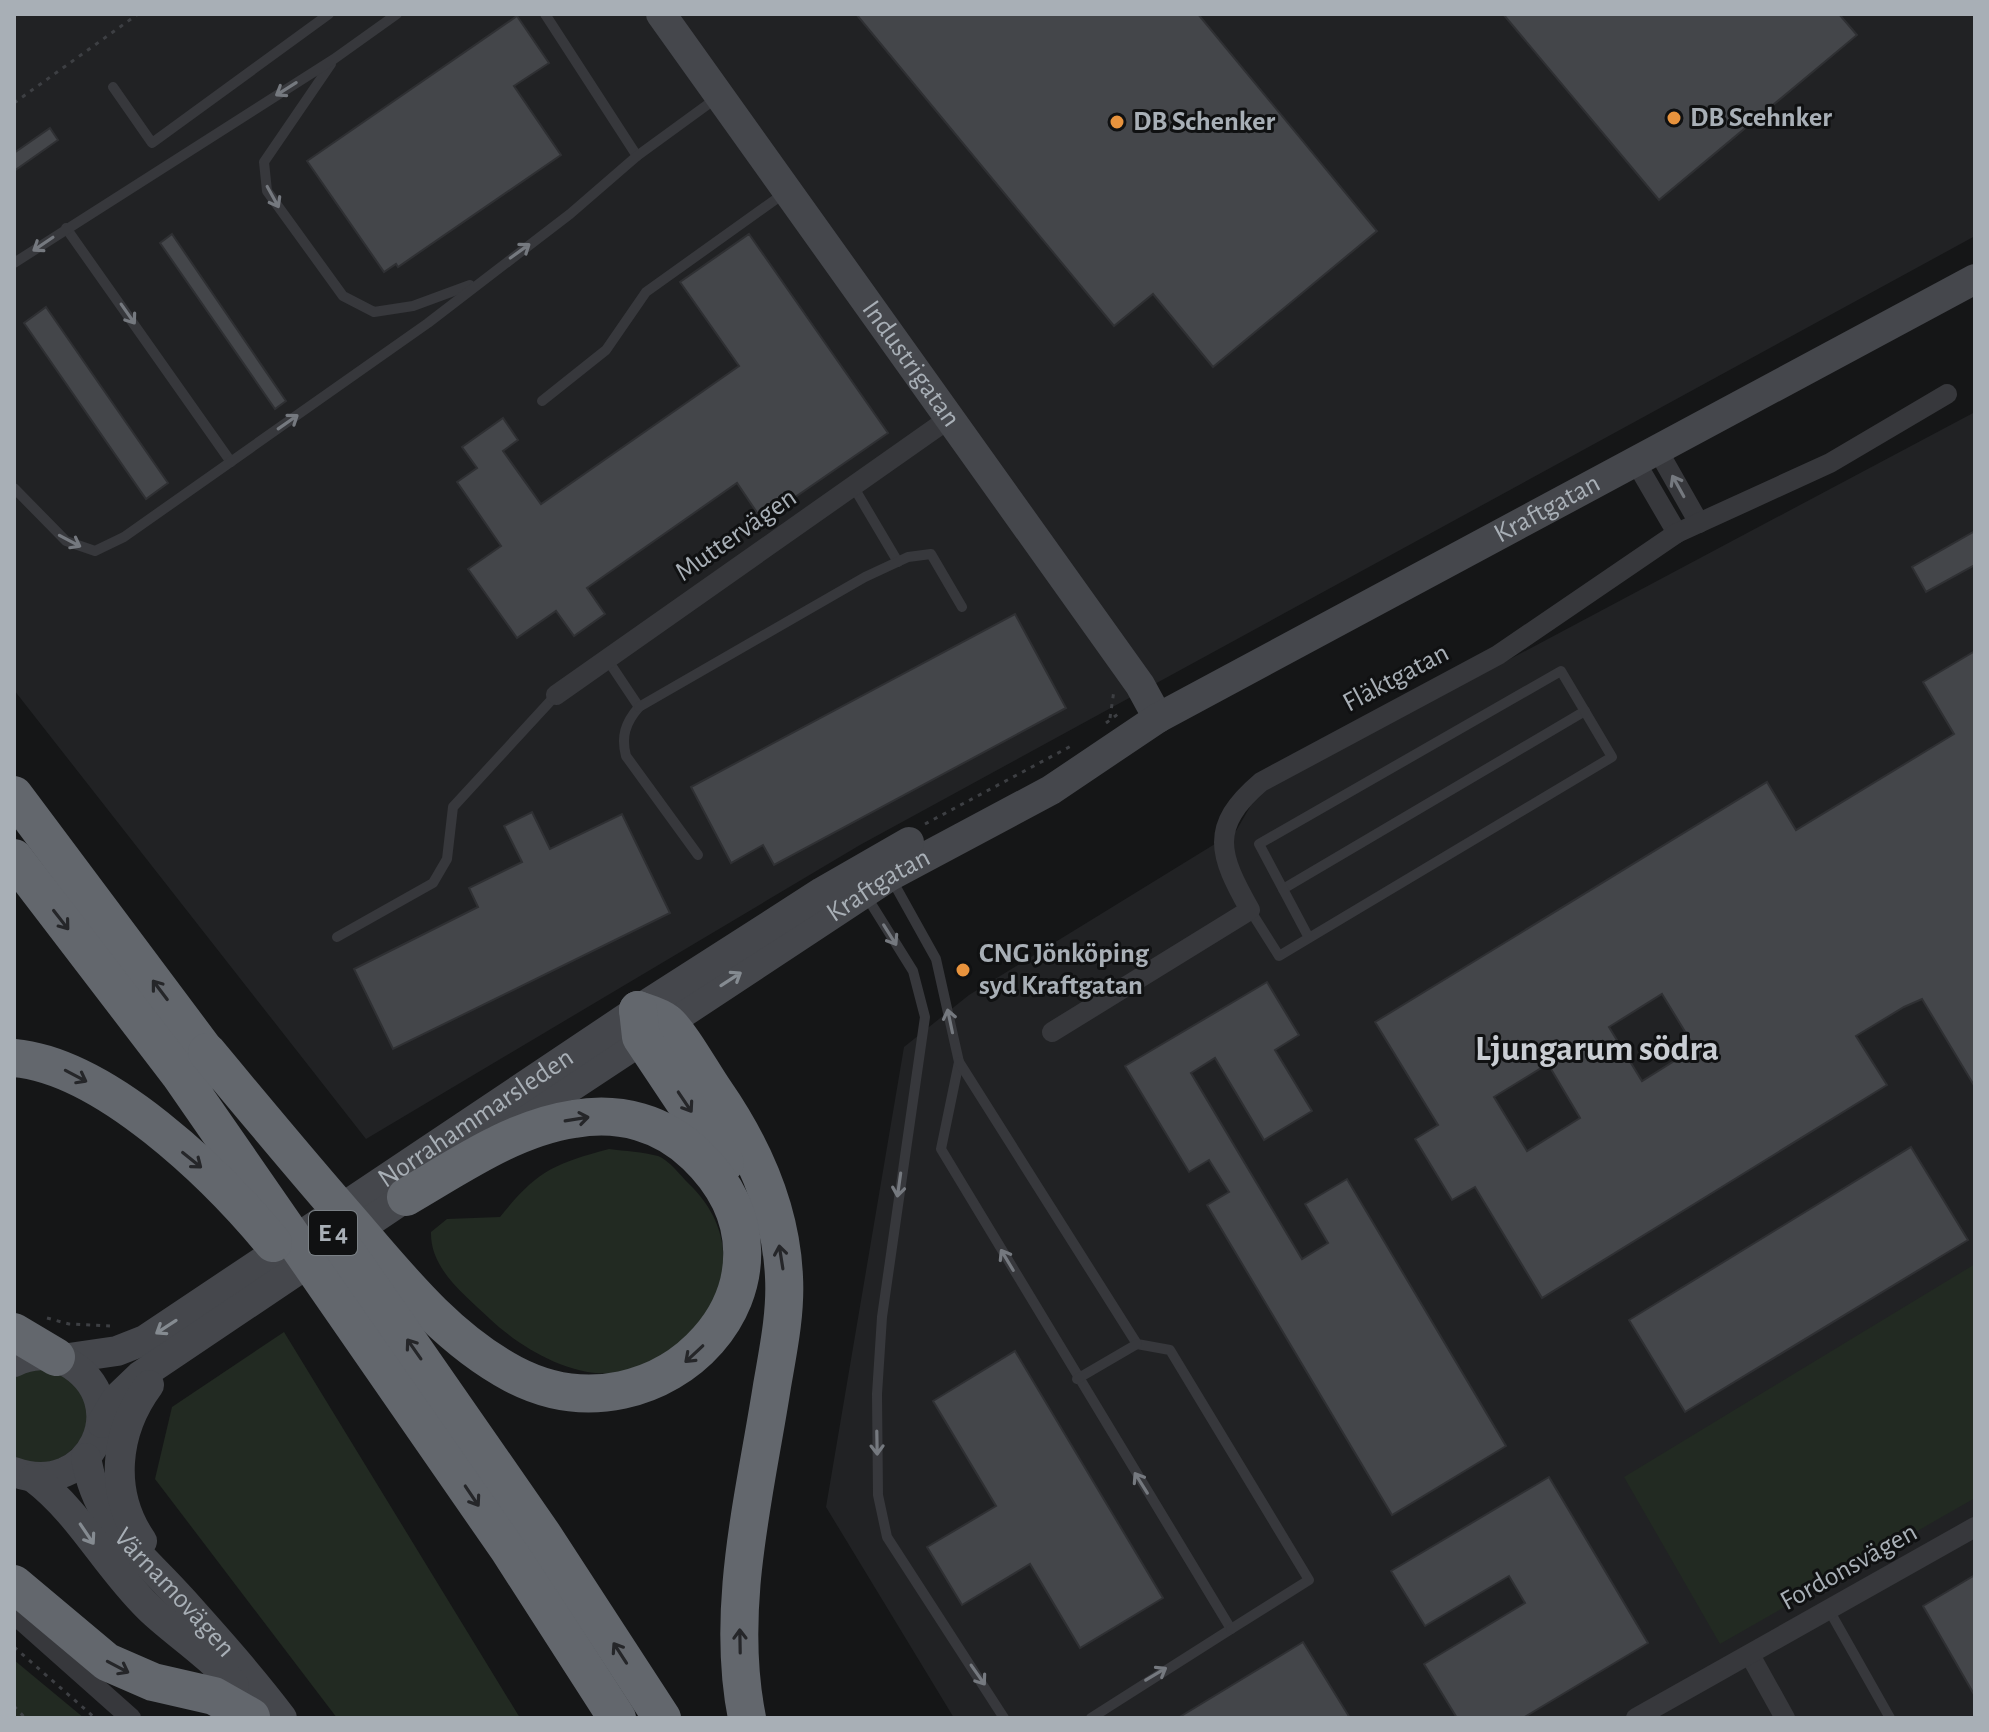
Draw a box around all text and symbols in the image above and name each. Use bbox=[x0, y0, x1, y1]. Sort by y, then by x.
one-way arrow bbox=[275, 82, 298, 98]
place label: DB Scehnker bbox=[1690, 104, 1832, 132]
place label: DB Schenker bbox=[1133, 108, 1275, 136]
marker: DB Scehnker bbox=[1665, 109, 1683, 127]
marker: DB Schenker bbox=[1108, 113, 1126, 131]
one-way arrow bbox=[266, 185, 282, 208]
one-way arrow bbox=[32, 235, 54, 252]
one-way arrow bbox=[508, 243, 530, 259]
street label: Industrigatan bbox=[856, 296, 965, 432]
one-way arrow bbox=[119, 303, 136, 325]
one-way arrow bbox=[276, 414, 298, 430]
street label: Kraftgatan bbox=[1490, 469, 1605, 549]
one-way arrow bbox=[1670, 475, 1686, 498]
street label: Muttervägen bbox=[670, 483, 802, 587]
one-way arrow bbox=[58, 533, 81, 549]
street label: Fläktgatan bbox=[1338, 639, 1454, 717]
street label: Kraftgatan bbox=[822, 843, 935, 928]
one-way arrow bbox=[53, 909, 70, 930]
one-way arrow bbox=[883, 923, 899, 946]
place label: CNG Jönköping syd Kraftgatan bbox=[979, 940, 1150, 1000]
marker: CNG Jönköping syd Kraftgatan bbox=[954, 961, 972, 979]
one-way arrow bbox=[719, 970, 742, 986]
one-way arrow bbox=[152, 979, 169, 1001]
one-way arrow bbox=[942, 1009, 957, 1034]
district label: Ljungarum södra bbox=[1475, 1031, 1719, 1067]
street label: Norrahammarsleden bbox=[373, 1043, 579, 1194]
one-way arrow bbox=[64, 1068, 87, 1084]
one-way arrow bbox=[677, 1090, 693, 1113]
one-way arrow bbox=[564, 1111, 590, 1126]
one-way arrow bbox=[181, 1151, 202, 1168]
one-way arrow bbox=[891, 1172, 906, 1197]
road number: E 4 bbox=[309, 1211, 357, 1255]
one-way arrow bbox=[773, 1245, 788, 1270]
one-way arrow bbox=[999, 1249, 1015, 1272]
one-way arrow bbox=[156, 1318, 178, 1335]
one-way arrow bbox=[406, 1339, 422, 1361]
one-way arrow bbox=[684, 1344, 705, 1363]
one-way arrow bbox=[869, 1429, 885, 1456]
one-way arrow bbox=[1133, 1472, 1149, 1495]
one-way arrow bbox=[464, 1484, 480, 1506]
street label: Fordonsvägen bbox=[1776, 1518, 1922, 1616]
one-way arrow bbox=[79, 1523, 95, 1545]
street label: Värnamovägen bbox=[108, 1523, 240, 1663]
one-way arrow bbox=[733, 1628, 748, 1655]
one-way arrow bbox=[611, 1642, 628, 1664]
one-way arrow bbox=[106, 1660, 129, 1676]
one-way arrow bbox=[970, 1664, 986, 1686]
one-way arrow bbox=[1144, 1666, 1167, 1682]

